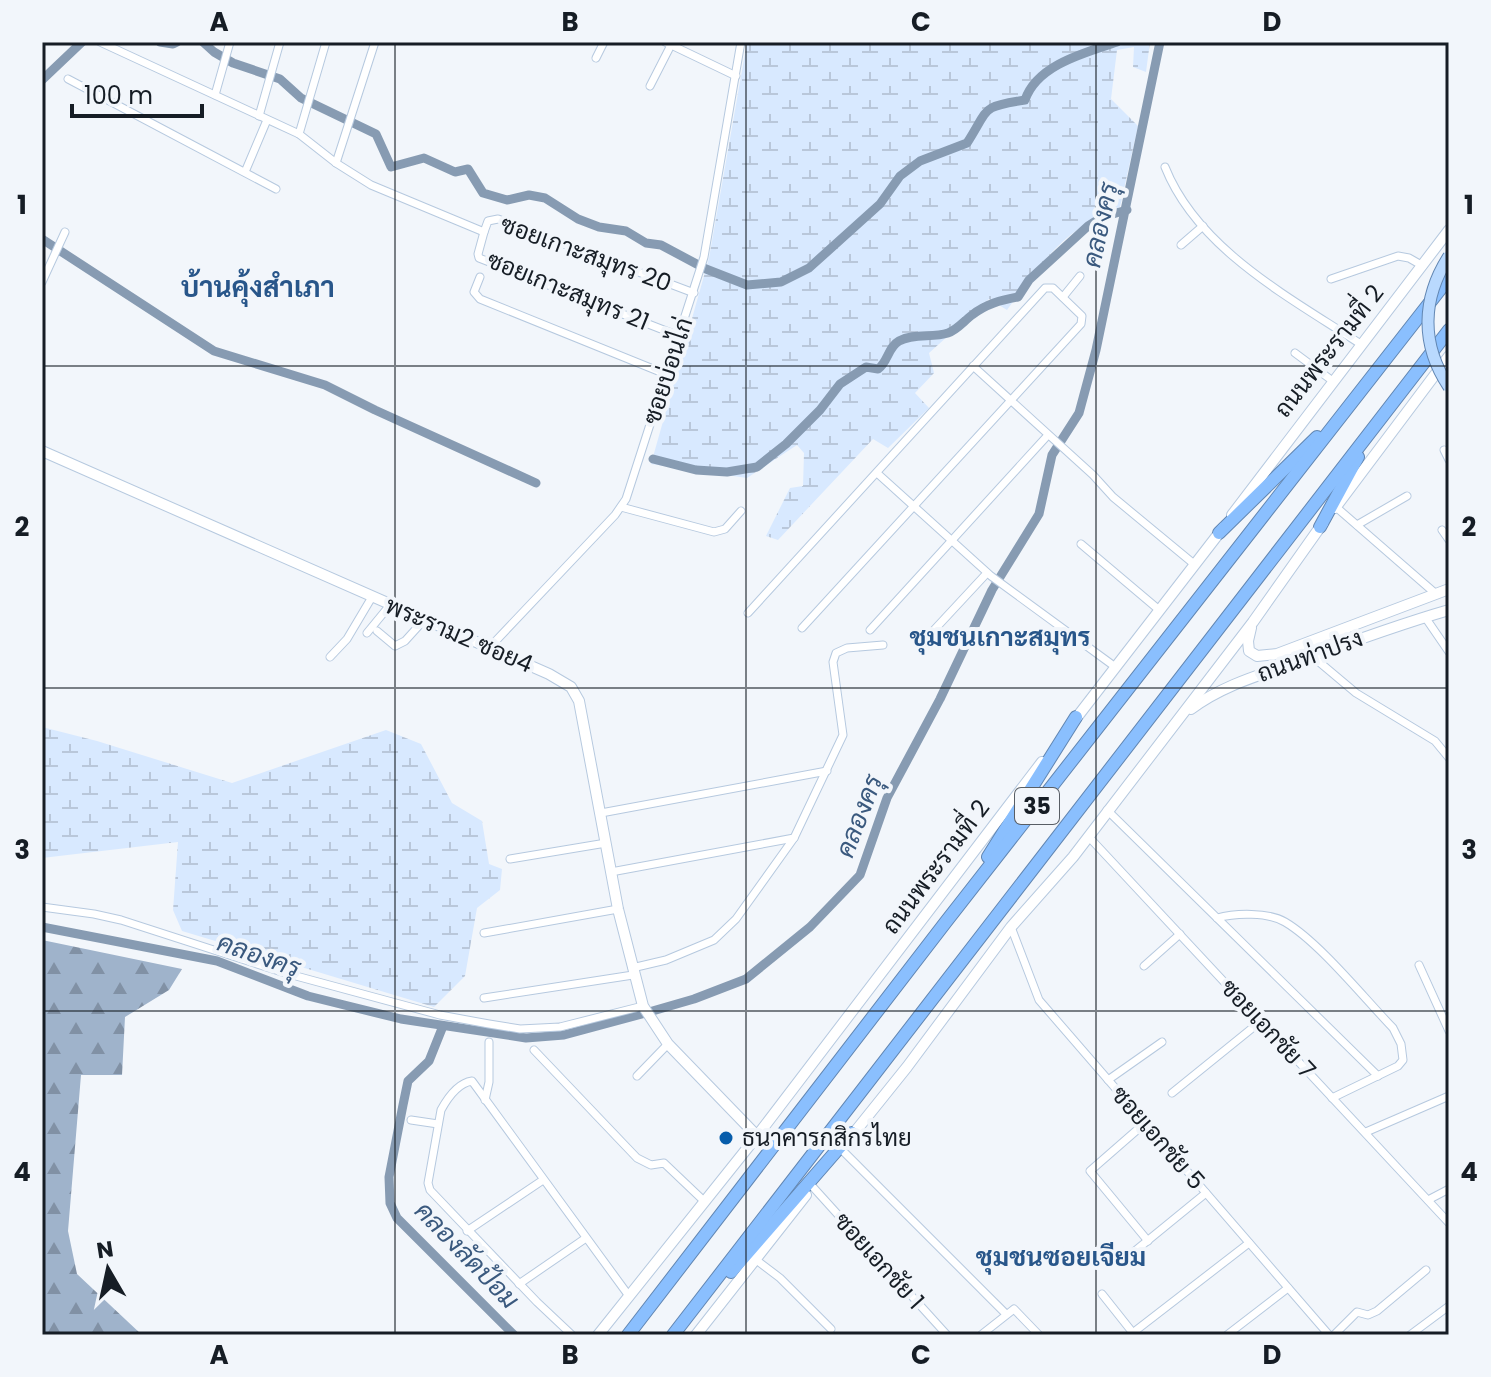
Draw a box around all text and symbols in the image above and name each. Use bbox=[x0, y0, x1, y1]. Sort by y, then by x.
text: A bbox=[209, 4, 229, 40]
text: B bbox=[561, 4, 579, 40]
text: C bbox=[911, 4, 931, 40]
text: D bbox=[1263, 4, 1282, 40]
scale bar bbox=[72, 68, 202, 118]
text: 100 m bbox=[84, 79, 153, 112]
water label: คลองครุ bbox=[1073, 178, 1127, 271]
text: 1 bbox=[17, 187, 27, 223]
text: 1 bbox=[1464, 187, 1474, 223]
street label: ซอยเกาะสมุทร 20 bbox=[496, 207, 676, 300]
street label: ซอยเกาะสมุทร 21 bbox=[482, 243, 654, 338]
district label: บ้านคุ้งสำเภา bbox=[181, 268, 335, 307]
street label: ถนนพระรามที่ 2 bbox=[1263, 275, 1391, 424]
street label: ซอยบ่อนไก่ bbox=[635, 313, 700, 429]
text: 2 bbox=[15, 509, 30, 545]
text: 2 bbox=[1462, 509, 1477, 545]
street label: พระราม2 ซอย4 bbox=[380, 589, 538, 681]
district label: ชุมชนเกาะสมุทร bbox=[909, 619, 1091, 655]
street label: ถนนท่าปรง bbox=[1252, 621, 1367, 690]
water label: คลองครุ bbox=[827, 768, 892, 863]
road number: 35 bbox=[1015, 788, 1059, 824]
street label: ถนนพระรามที่ 2 bbox=[871, 790, 997, 941]
text: 3 bbox=[14, 832, 30, 868]
text: 3 bbox=[1461, 832, 1477, 868]
water label: คลองครุ bbox=[212, 924, 307, 986]
street label: ซอยเอกชัย 7 bbox=[1213, 971, 1323, 1086]
street label: ซอยเอกชัย 5 bbox=[1104, 1079, 1213, 1197]
place label: ธนาคารกสิกรไทย bbox=[742, 1121, 912, 1154]
marker: ธนาคารกสิกรไทย bbox=[717, 1129, 735, 1147]
text: 4 bbox=[13, 1154, 31, 1190]
text: 4 bbox=[1460, 1154, 1478, 1190]
water label: คลองลัดป้อม bbox=[407, 1193, 527, 1317]
street label: ซอยเอกชัย 1 bbox=[827, 1205, 932, 1316]
north arrow bbox=[68, 1229, 148, 1309]
text: N bbox=[94, 1233, 116, 1266]
district label: ชุมชนซอยเจียม bbox=[976, 1239, 1146, 1275]
text: A bbox=[209, 1337, 229, 1373]
text: B bbox=[561, 1337, 579, 1373]
text: C bbox=[911, 1337, 931, 1373]
text: D bbox=[1263, 1337, 1282, 1373]

